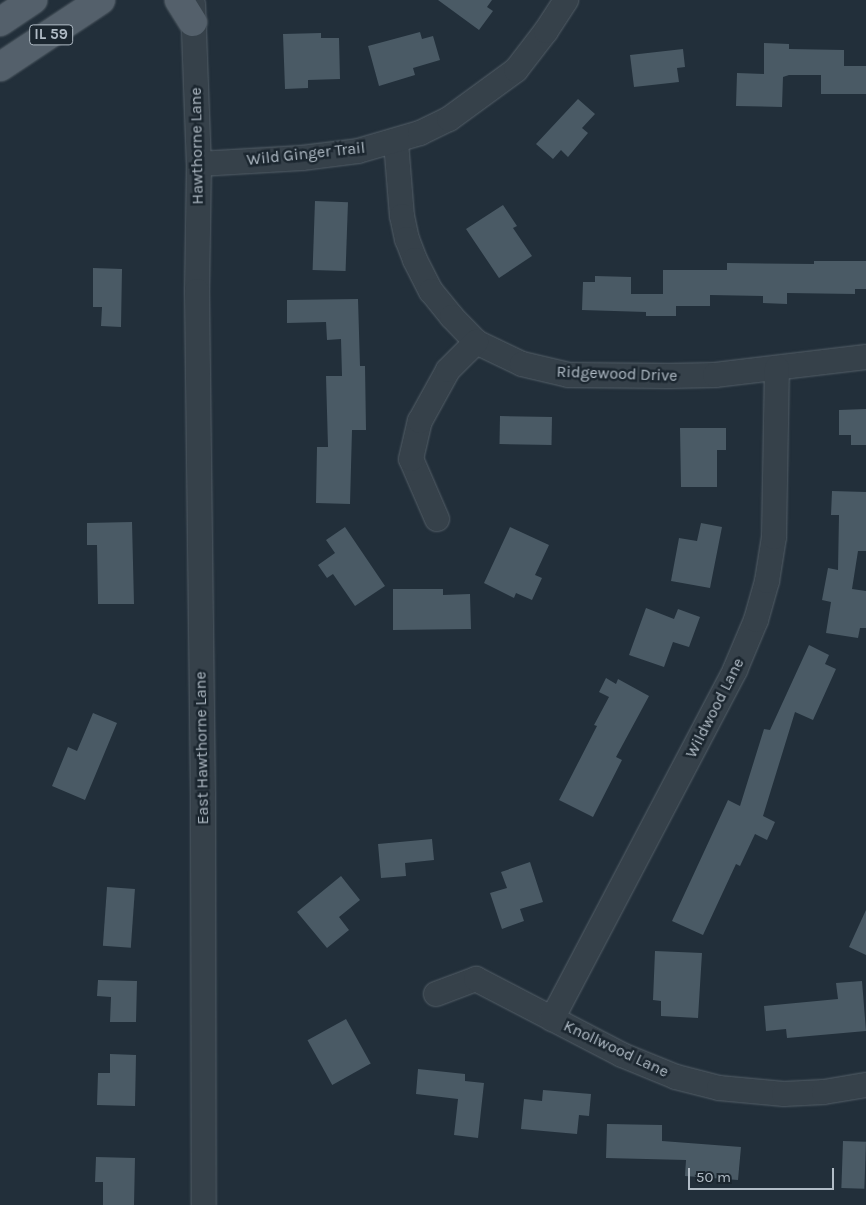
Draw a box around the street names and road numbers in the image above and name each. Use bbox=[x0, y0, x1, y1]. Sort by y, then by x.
road number: IL 59 bbox=[28, 22, 74, 48]
street label: Hawthorne Lane bbox=[186, 87, 208, 205]
street label: Wild Ginger Trail bbox=[246, 138, 366, 170]
street label: Ridgewood Drive bbox=[556, 362, 678, 386]
street label: Wildwood Lane bbox=[682, 655, 748, 761]
street label: East Hawthorne Lane bbox=[191, 671, 213, 825]
street label: Knollwood Lane bbox=[560, 1016, 672, 1082]

